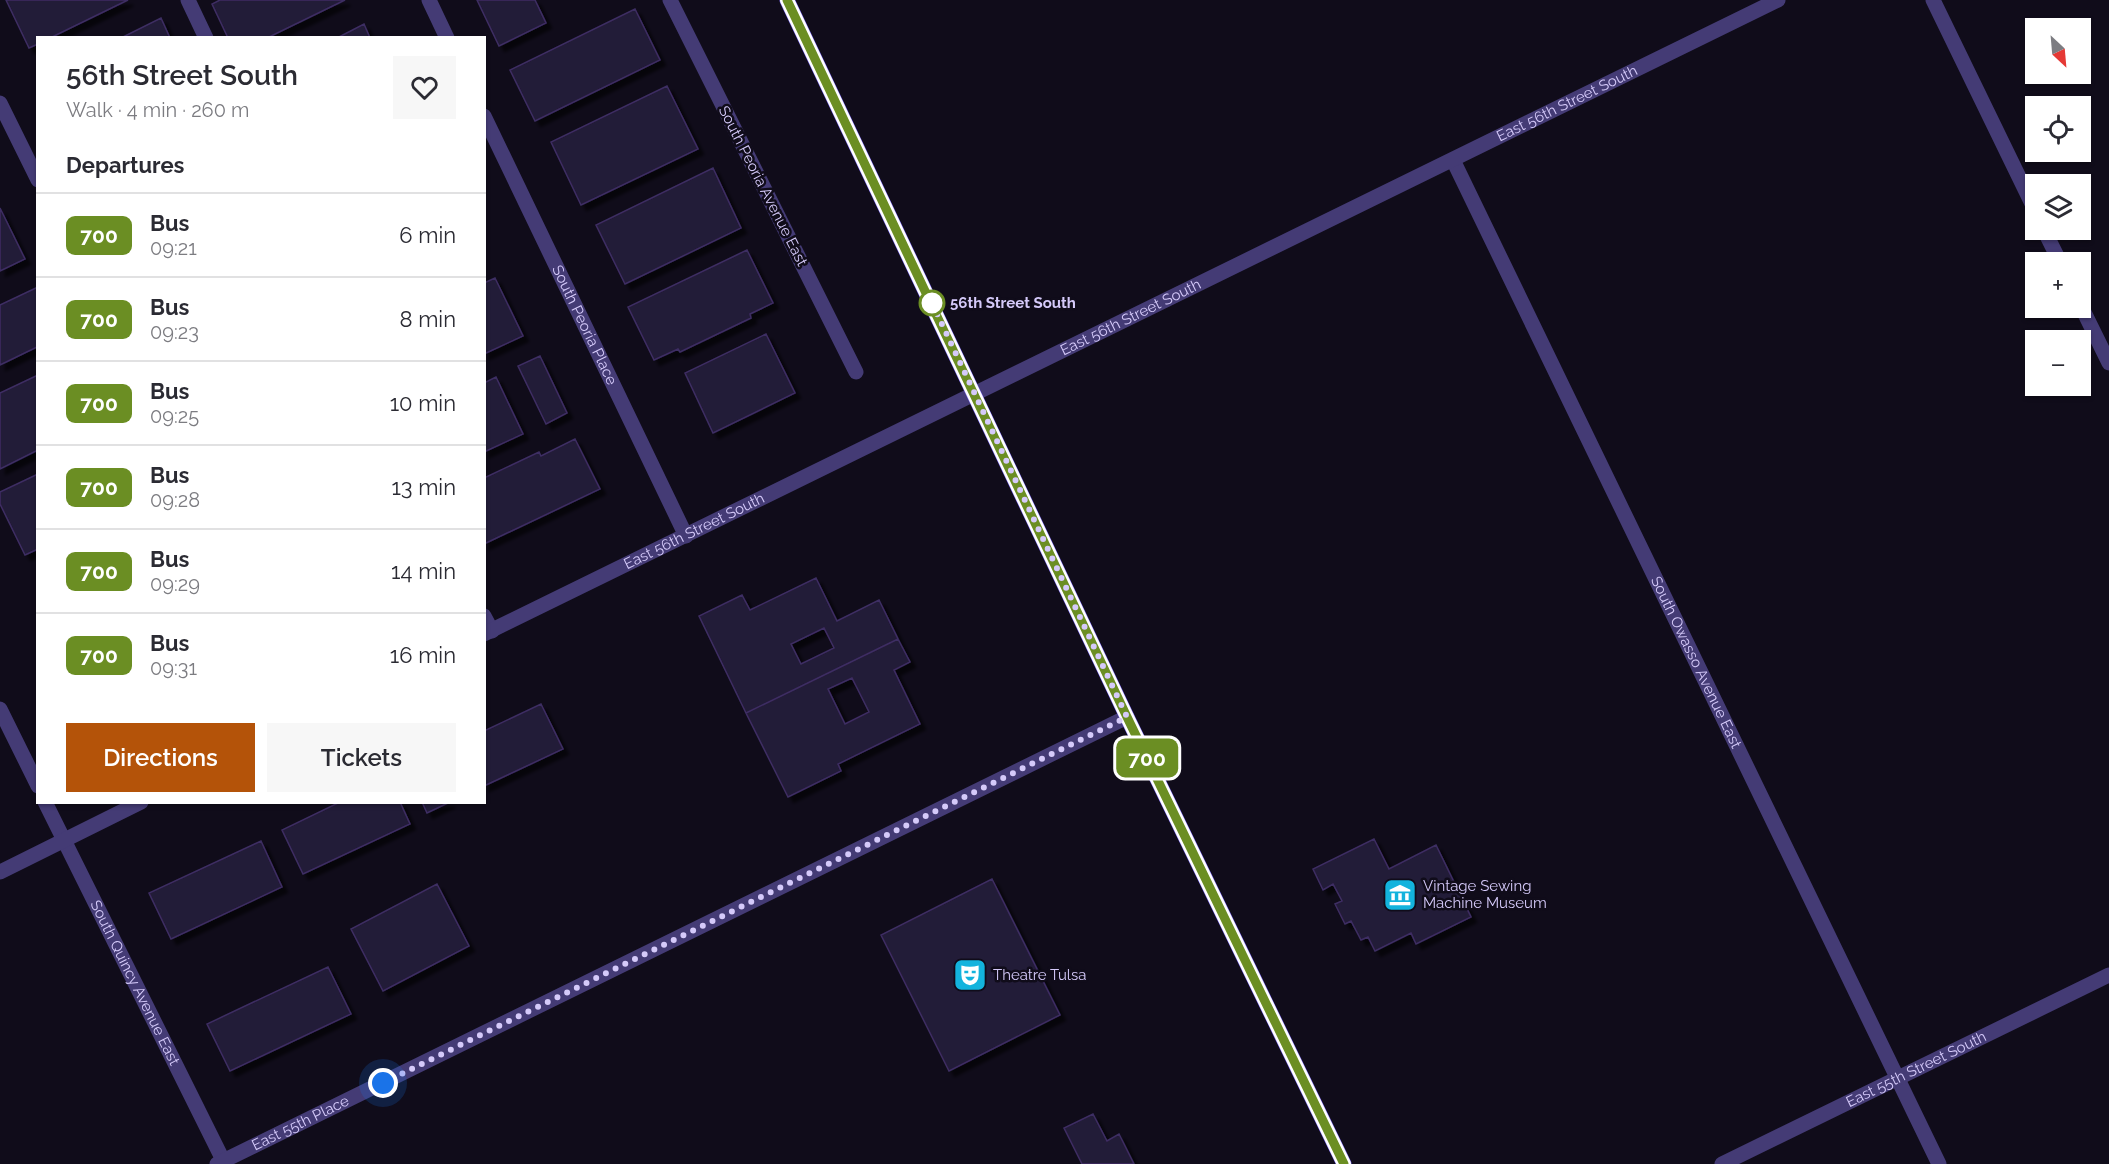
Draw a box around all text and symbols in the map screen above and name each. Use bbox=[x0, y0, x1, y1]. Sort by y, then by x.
north arrow bbox=[2025, 18, 2091, 84]
map controls bbox=[2025, 18, 2091, 396]
button: heart bbox=[393, 56, 456, 119]
text: 56th Street South bbox=[66, 59, 298, 92]
street label: East 56th Street South bbox=[1494, 61, 1640, 145]
button: locate bbox=[2025, 96, 2091, 162]
text: Walk · 4 min · 260 m bbox=[66, 98, 249, 122]
street label: South Peoria Avenue East bbox=[715, 103, 811, 269]
text: Departures bbox=[66, 152, 184, 178]
button: layers bbox=[2025, 174, 2091, 240]
text: Bus bbox=[150, 210, 189, 236]
text: 6 min bbox=[399, 222, 456, 248]
text: 700 bbox=[80, 223, 118, 248]
text: 09:21 bbox=[150, 236, 197, 260]
button: + bbox=[2025, 252, 2091, 318]
street label: South Peoria Place bbox=[548, 262, 621, 388]
street label: East 56th Street South bbox=[1057, 275, 1204, 359]
marker: 56th Street South bbox=[919, 290, 945, 316]
text: Bus bbox=[150, 294, 189, 320]
place label: 56th Street South bbox=[950, 294, 1076, 312]
text: 8 min bbox=[400, 306, 456, 332]
text: 700 bbox=[80, 307, 118, 332]
text: 09:23 bbox=[150, 320, 199, 344]
button: − bbox=[2025, 330, 2091, 396]
text: Bus bbox=[150, 378, 189, 404]
text: 10 min bbox=[390, 390, 456, 416]
text: 700 bbox=[80, 391, 118, 416]
text: 09:25 bbox=[150, 404, 199, 428]
text: Bus bbox=[150, 462, 189, 488]
text: 13 min bbox=[391, 474, 456, 500]
text: 700 bbox=[80, 475, 118, 500]
text: 09:28 bbox=[150, 488, 200, 512]
street label: East 56th Street South bbox=[621, 489, 767, 573]
text: Bus bbox=[150, 546, 189, 572]
text: 14 min bbox=[391, 558, 456, 584]
text: 700 bbox=[80, 559, 118, 584]
text: 09:29 bbox=[150, 572, 200, 596]
street label: South Owasso Avenue East bbox=[1647, 573, 1745, 751]
text: Bus bbox=[150, 630, 189, 656]
text: 16 min bbox=[390, 642, 456, 668]
text: 700 bbox=[80, 643, 118, 668]
text: 09:31 bbox=[150, 656, 197, 680]
button: Directions bbox=[66, 723, 255, 792]
button: Tickets bbox=[267, 723, 456, 792]
line badge: 700 bbox=[1112, 738, 1182, 777]
text: 700 bbox=[1128, 746, 1166, 771]
museum icon: Vintage Sewing Machine Museum bbox=[1382, 877, 1418, 913]
place label: Vintage Sewing Machine Museum bbox=[1423, 877, 1547, 912]
street label: South Quincy Avenue East bbox=[86, 897, 184, 1068]
theatre icon: Theatre Tulsa bbox=[952, 957, 988, 993]
place label: Theatre Tulsa bbox=[993, 966, 1086, 984]
street label: East 55th Street South bbox=[1843, 1027, 1989, 1111]
your location bbox=[368, 1068, 398, 1098]
street label: East 55th Place bbox=[249, 1091, 352, 1154]

